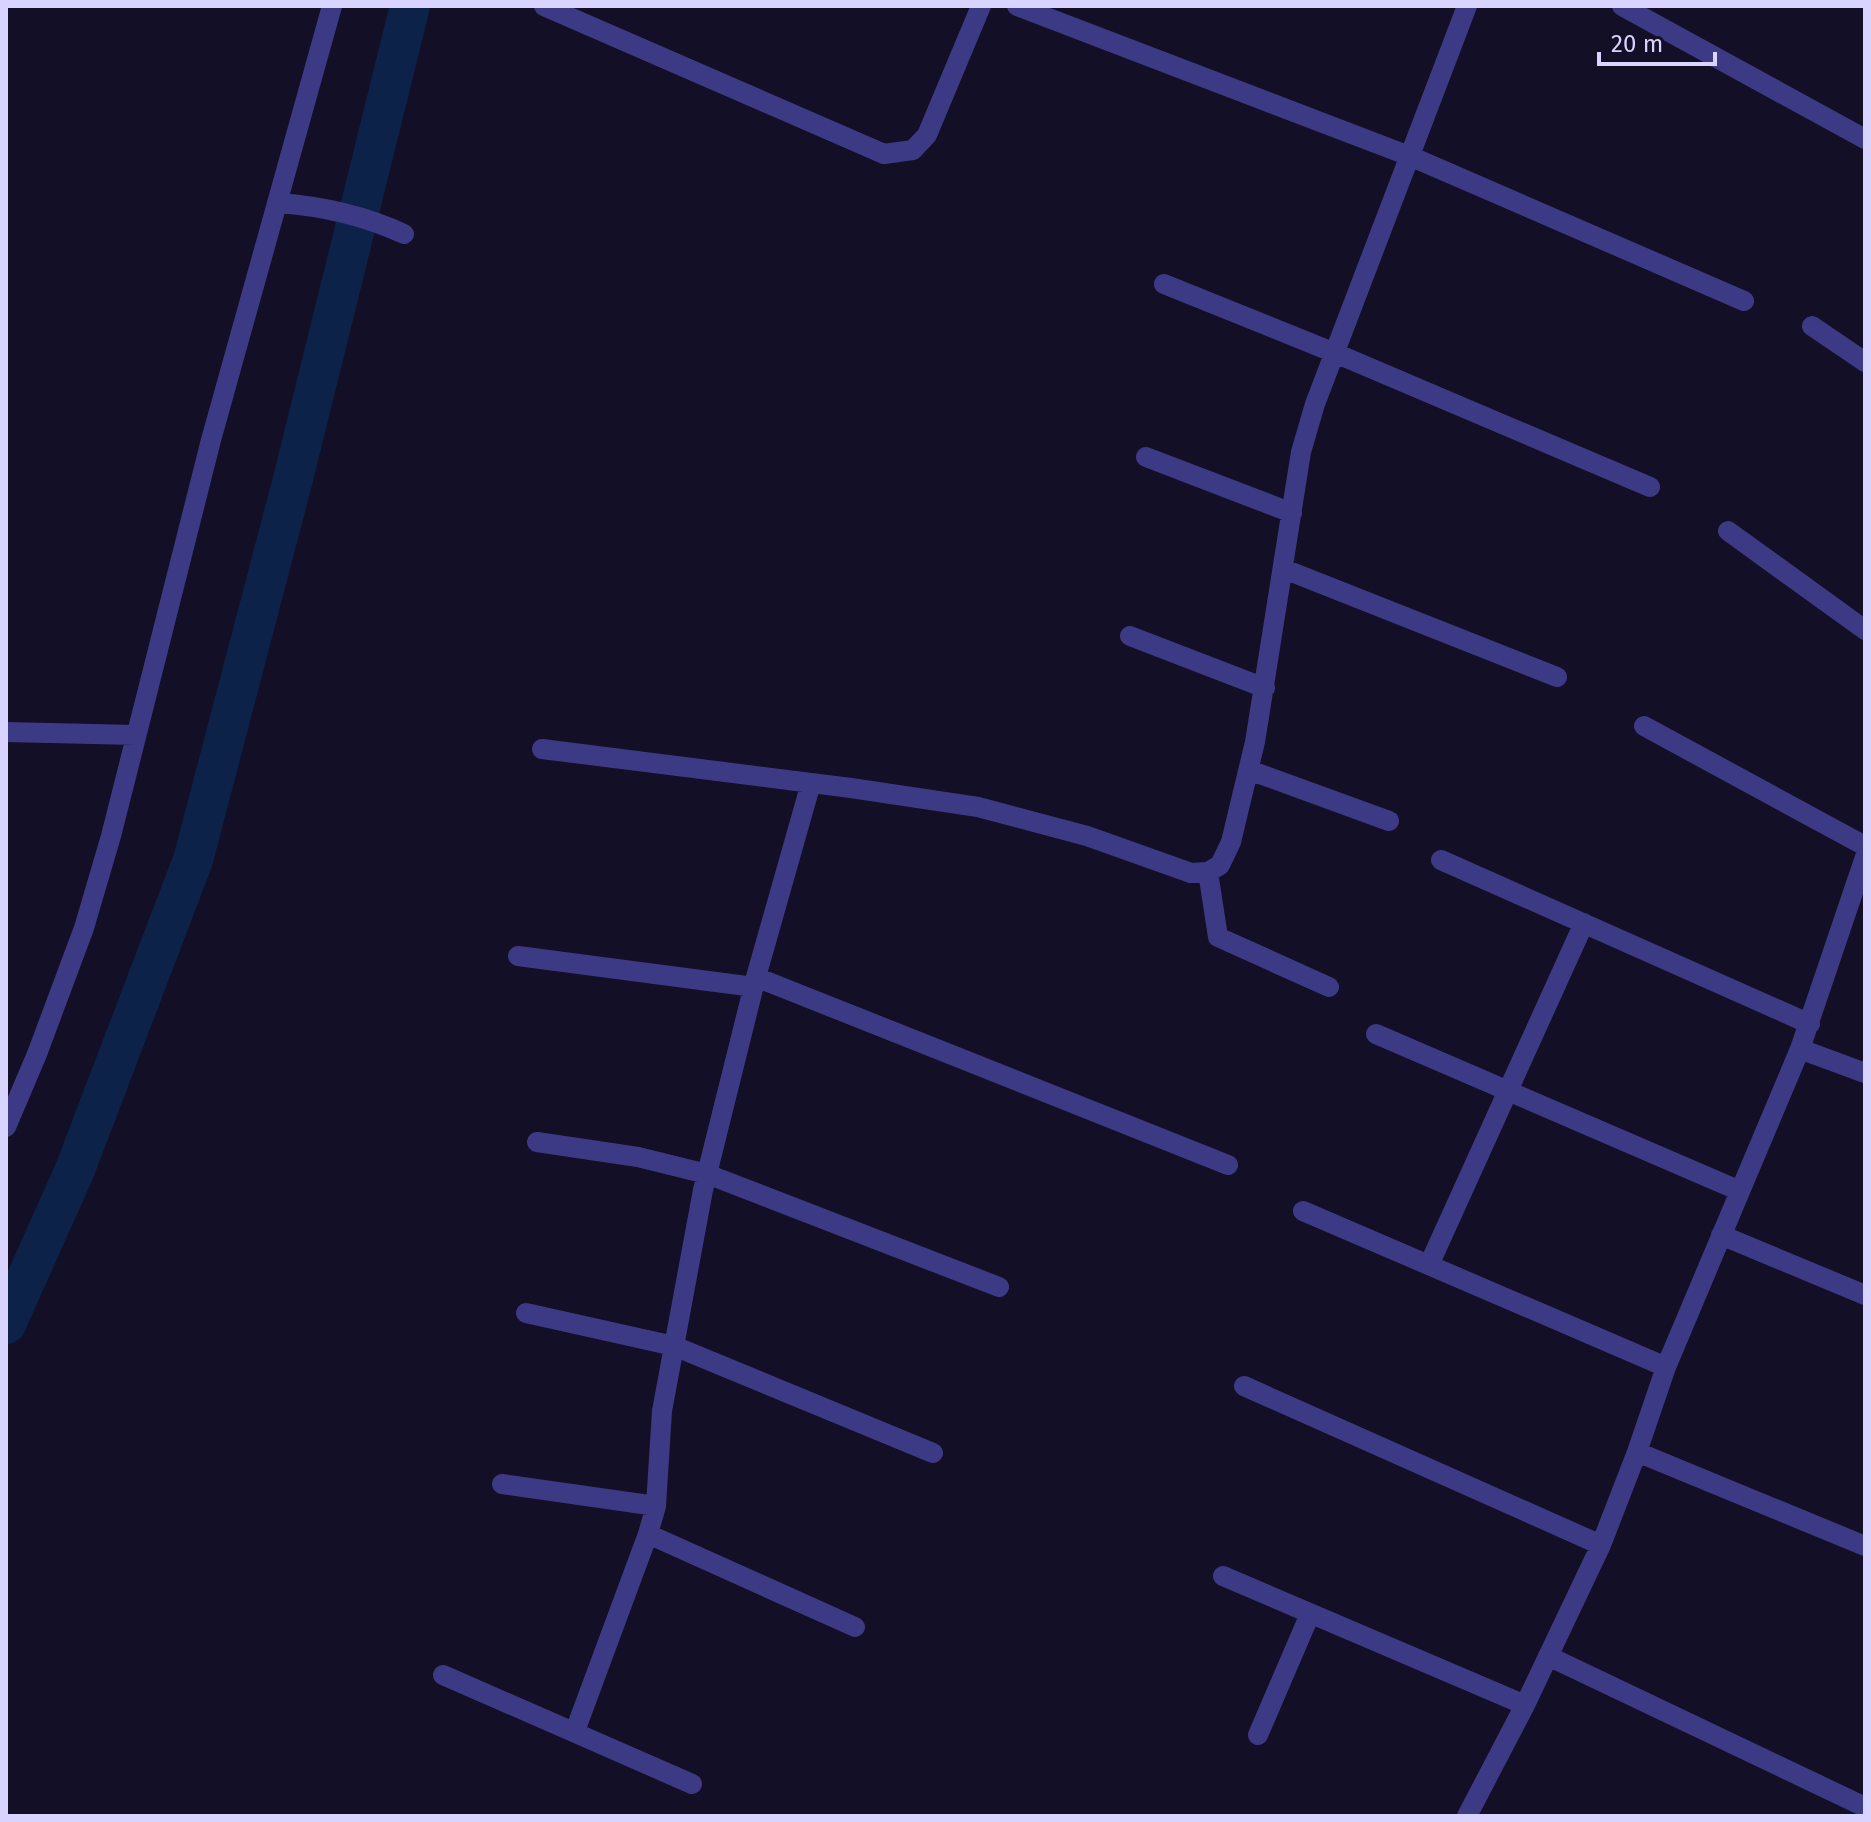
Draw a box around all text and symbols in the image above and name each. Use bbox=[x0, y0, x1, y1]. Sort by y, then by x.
scale bar bbox=[1599, 16, 1715, 66]
text: 20 m bbox=[1611, 30, 1663, 58]

